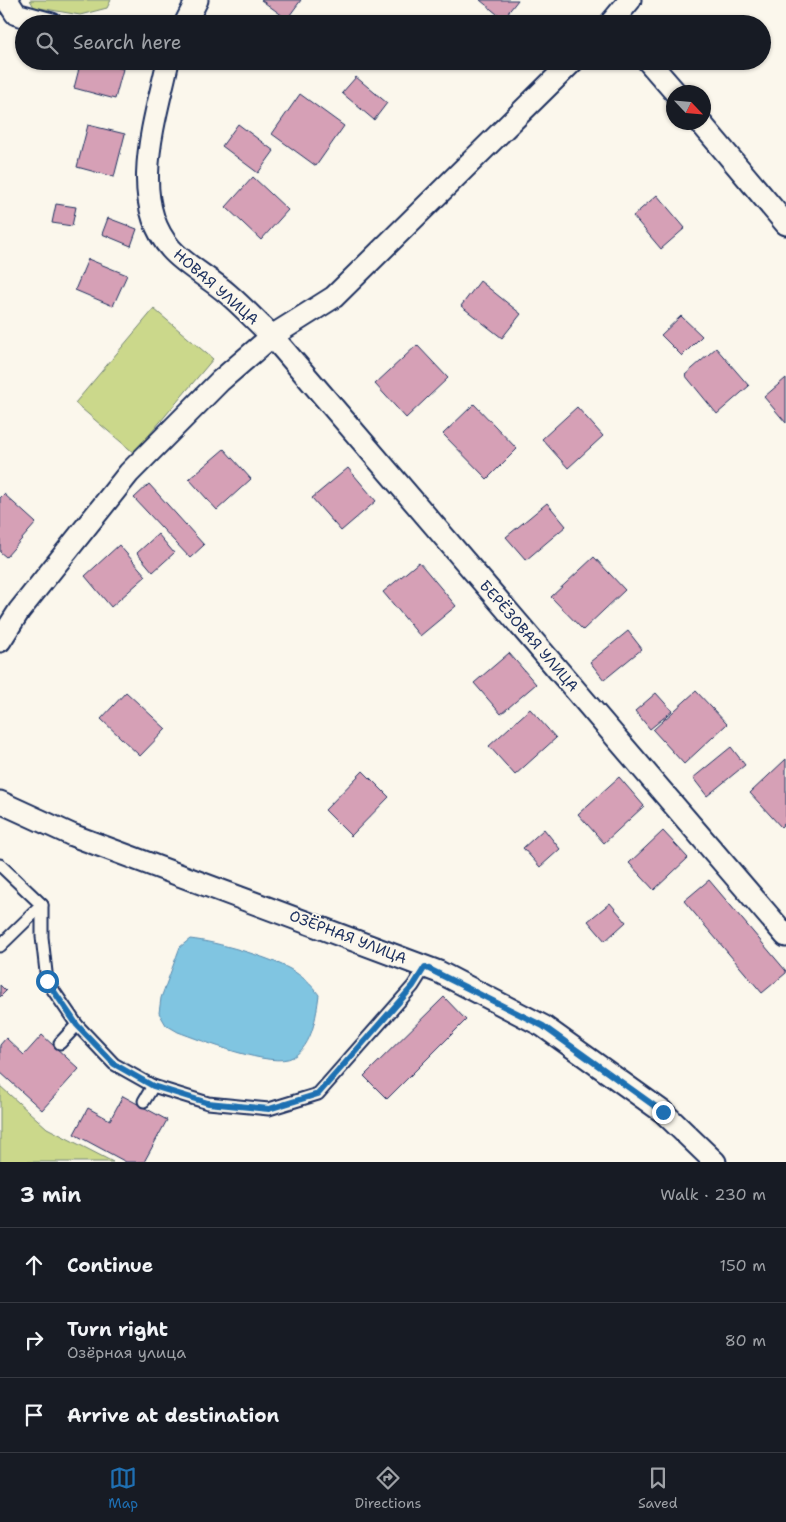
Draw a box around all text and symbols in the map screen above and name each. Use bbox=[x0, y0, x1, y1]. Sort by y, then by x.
search box bbox=[15, 15, 771, 70]
icon: search bbox=[33, 29, 61, 57]
text: Search here bbox=[73, 30, 182, 55]
north arrow bbox=[666, 85, 711, 130]
street label: НОВАЯ УЛИЦА bbox=[169, 244, 263, 330]
street label: БЕРЁЗОВАЯ УЛИЦА bbox=[475, 576, 583, 696]
street label: ОЗЁРНАЯ УЛИЦА bbox=[286, 905, 410, 969]
route start bbox=[36, 970, 59, 993]
route end bbox=[652, 1101, 675, 1124]
text: 3 min bbox=[20, 1181, 81, 1209]
text: Walk · 230 m bbox=[660, 1184, 766, 1205]
icon: ahead bbox=[20, 1251, 48, 1279]
text: Continue bbox=[67, 1253, 153, 1278]
text: 150 m bbox=[719, 1255, 766, 1276]
text: Turn right bbox=[67, 1317, 168, 1342]
icon: right bbox=[20, 1326, 48, 1354]
text: 80 m bbox=[725, 1330, 766, 1351]
text: Озёрная улица bbox=[67, 1342, 186, 1363]
icon: arrive bbox=[20, 1401, 48, 1429]
text: Arrive at destination bbox=[67, 1403, 279, 1428]
tab: Map bbox=[108, 1464, 138, 1512]
tab: Directions bbox=[355, 1464, 422, 1512]
tab: Saved bbox=[638, 1464, 678, 1512]

